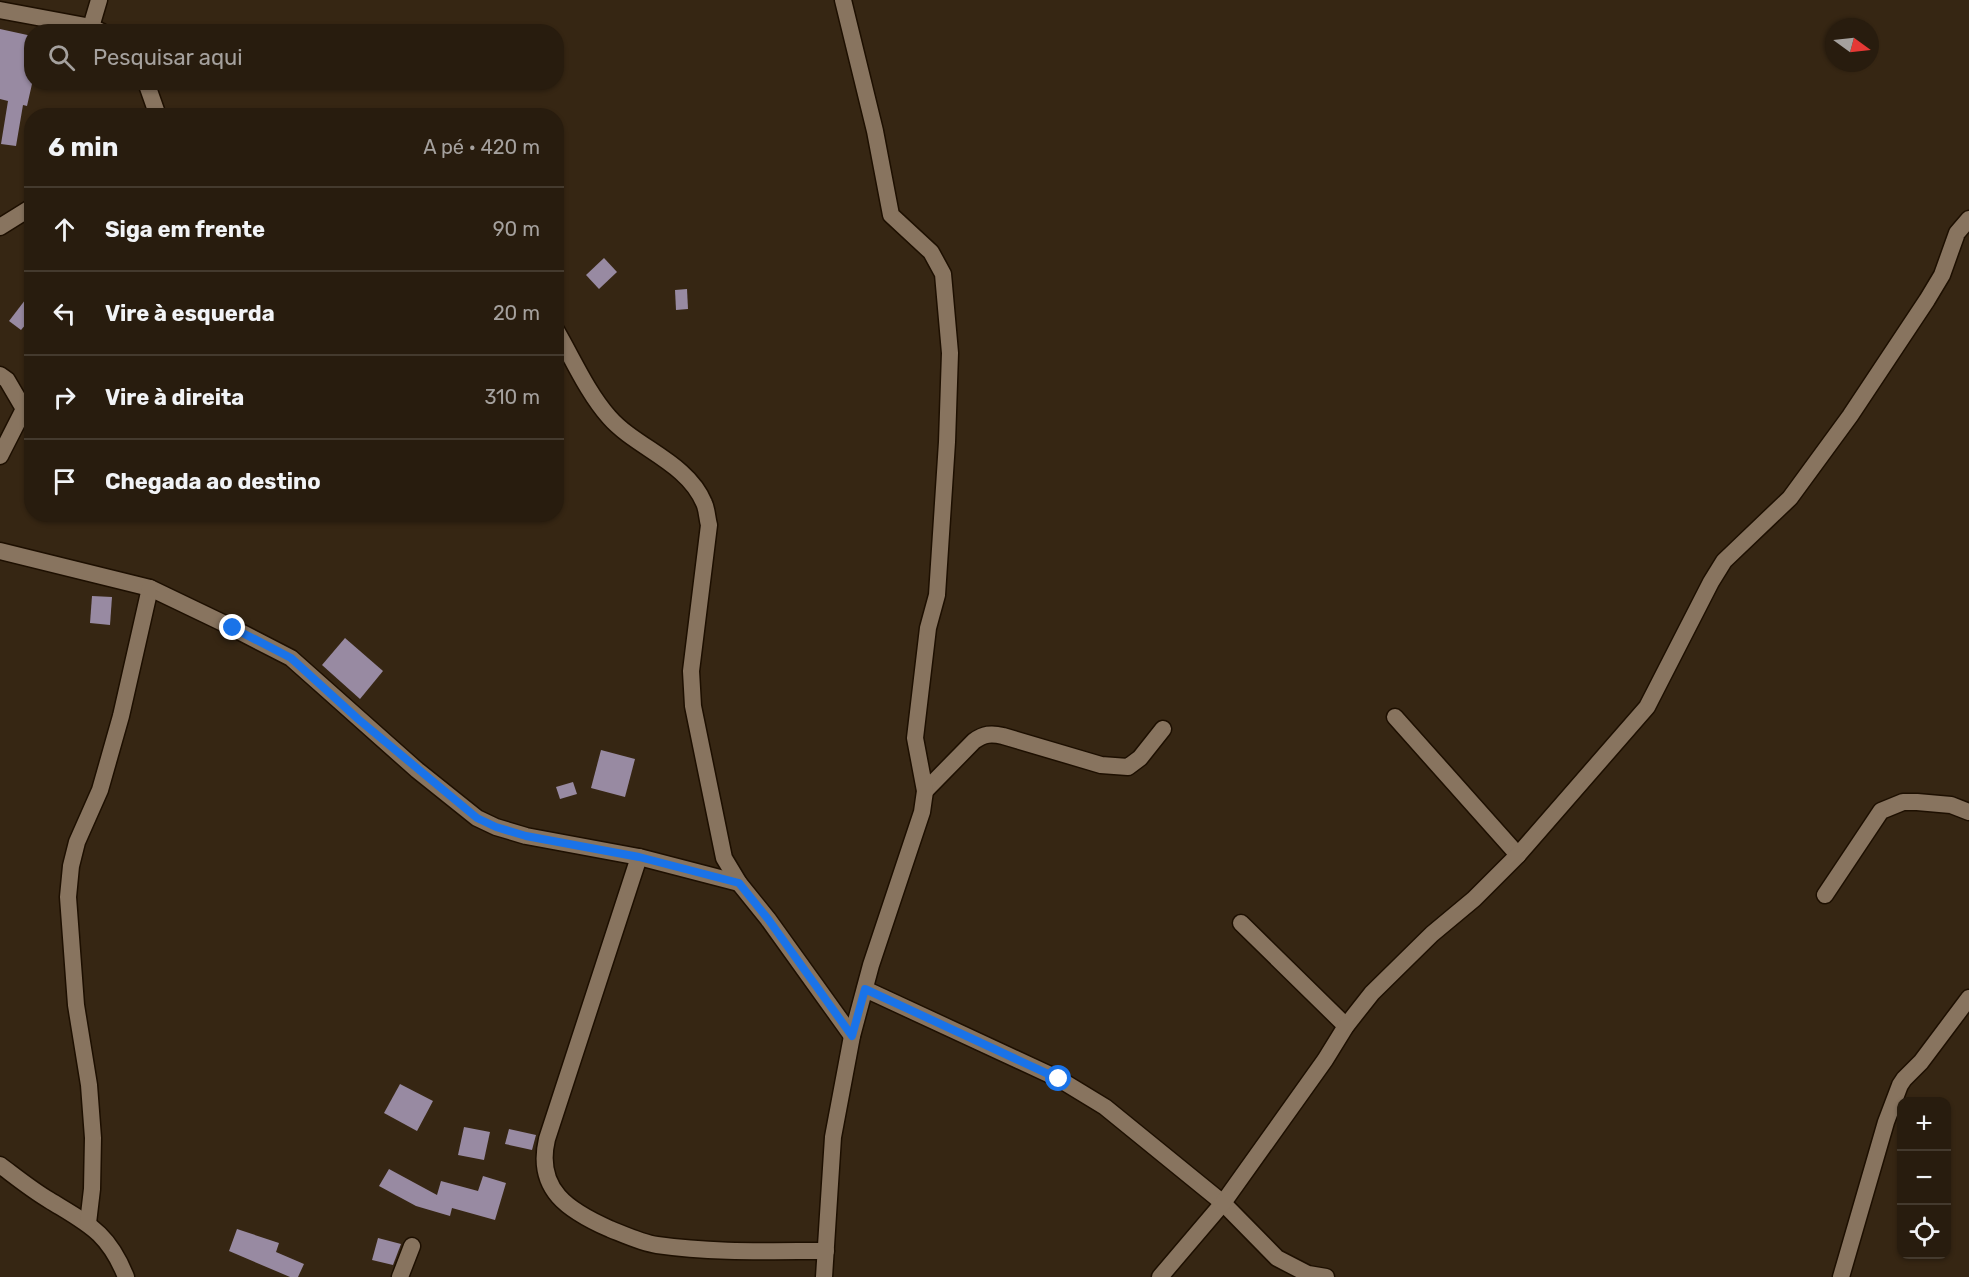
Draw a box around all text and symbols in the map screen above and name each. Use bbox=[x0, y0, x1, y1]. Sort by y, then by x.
north arrow bbox=[1825, 18, 1879, 72]
search box bbox=[24, 24, 564, 90]
icon: search bbox=[45, 41, 78, 74]
text: Pesquisar aqui bbox=[93, 44, 243, 71]
text: 6 min bbox=[48, 132, 118, 163]
text: A pé · 420 m bbox=[423, 135, 540, 159]
icon: ahead bbox=[48, 213, 81, 246]
text: Siga em frente bbox=[105, 216, 265, 243]
text: 90 m bbox=[493, 217, 540, 241]
icon: left bbox=[48, 297, 81, 330]
text: Vire à esquerda bbox=[105, 300, 275, 327]
text: 20 m bbox=[493, 301, 540, 325]
icon: right bbox=[48, 381, 81, 414]
text: Vire à direita bbox=[105, 384, 244, 411]
text: 310 m bbox=[484, 385, 540, 409]
icon: arrive bbox=[48, 465, 81, 498]
text: Chegada ao destino bbox=[105, 468, 321, 495]
route end bbox=[219, 614, 245, 640]
route start bbox=[1045, 1065, 1071, 1091]
map controls bbox=[1897, 1097, 1951, 1259]
button: + bbox=[1897, 1097, 1951, 1151]
button: − bbox=[1897, 1151, 1951, 1205]
button: locate bbox=[1897, 1205, 1951, 1259]

